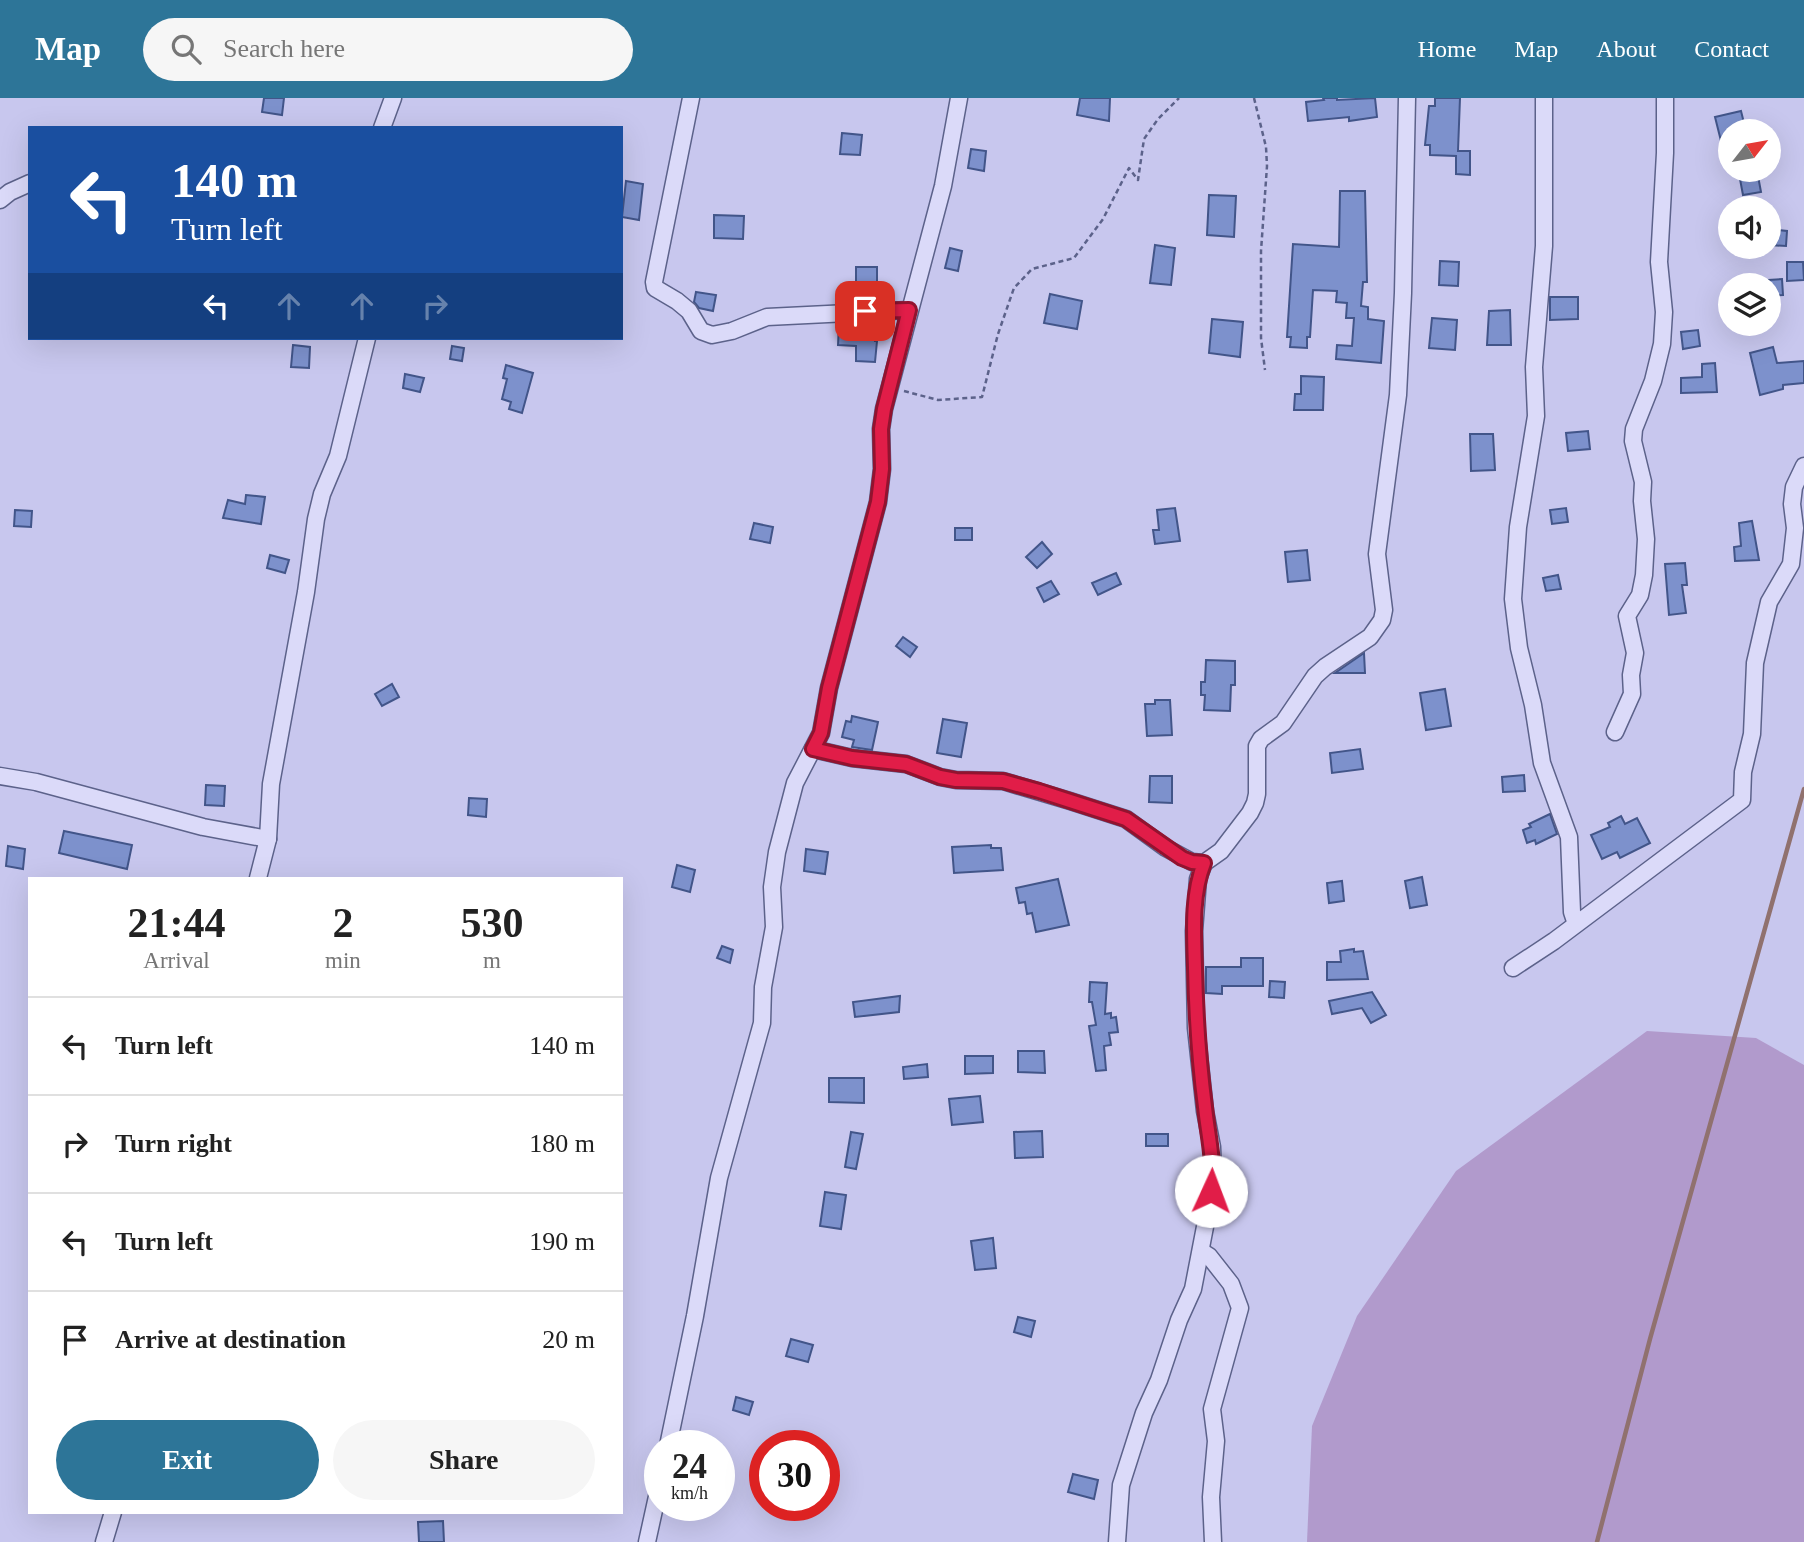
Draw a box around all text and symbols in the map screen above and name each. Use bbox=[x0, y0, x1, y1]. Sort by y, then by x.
search box bbox=[143, 18, 633, 81]
icon: search bbox=[167, 30, 205, 68]
text: Map bbox=[35, 31, 101, 67]
text: Search here bbox=[223, 34, 345, 63]
text: Home bbox=[1418, 36, 1476, 62]
text: Map bbox=[1514, 36, 1558, 62]
text: About bbox=[1596, 36, 1656, 62]
text: Contact bbox=[1694, 36, 1769, 62]
north arrow bbox=[1718, 119, 1782, 182]
map controls bbox=[1718, 119, 1781, 336]
text: 140 m bbox=[171, 153, 298, 208]
icon: left bbox=[56, 154, 147, 245]
button: sound bbox=[1718, 196, 1781, 259]
text: Turn left bbox=[171, 211, 283, 247]
button: layers bbox=[1718, 273, 1781, 336]
pin bbox=[835, 281, 895, 341]
icon: left bbox=[197, 287, 235, 325]
icon: ahead bbox=[270, 287, 308, 325]
icon: ahead bbox=[343, 287, 381, 325]
icon: right bbox=[416, 287, 454, 325]
icon: arrive bbox=[846, 292, 884, 330]
text: 21:44 bbox=[128, 900, 226, 946]
text: 2 bbox=[332, 900, 353, 946]
text: 530 bbox=[460, 900, 523, 946]
text: Arrival bbox=[143, 948, 210, 973]
text: min bbox=[325, 948, 361, 973]
text: m bbox=[483, 948, 501, 973]
icon: left bbox=[56, 1027, 94, 1065]
text: Turn left bbox=[115, 1031, 213, 1060]
text: 140 m bbox=[529, 1031, 595, 1060]
icon: right bbox=[56, 1125, 94, 1163]
text: Turn right bbox=[115, 1129, 232, 1158]
text: 180 m bbox=[529, 1129, 595, 1158]
position arrow bbox=[1174, 1154, 1248, 1228]
icon: left bbox=[56, 1223, 94, 1261]
text: Turn left bbox=[115, 1227, 213, 1256]
text: 190 m bbox=[529, 1227, 595, 1256]
icon: arrive bbox=[56, 1321, 94, 1359]
text: Arrive at destination bbox=[115, 1325, 346, 1354]
text: 20 m bbox=[542, 1325, 595, 1354]
button: Exit bbox=[56, 1420, 319, 1500]
button: Share bbox=[333, 1420, 595, 1500]
speed limit sign: 30 bbox=[749, 1430, 840, 1521]
text: 24 bbox=[672, 1447, 707, 1486]
text: km/h bbox=[671, 1483, 708, 1503]

